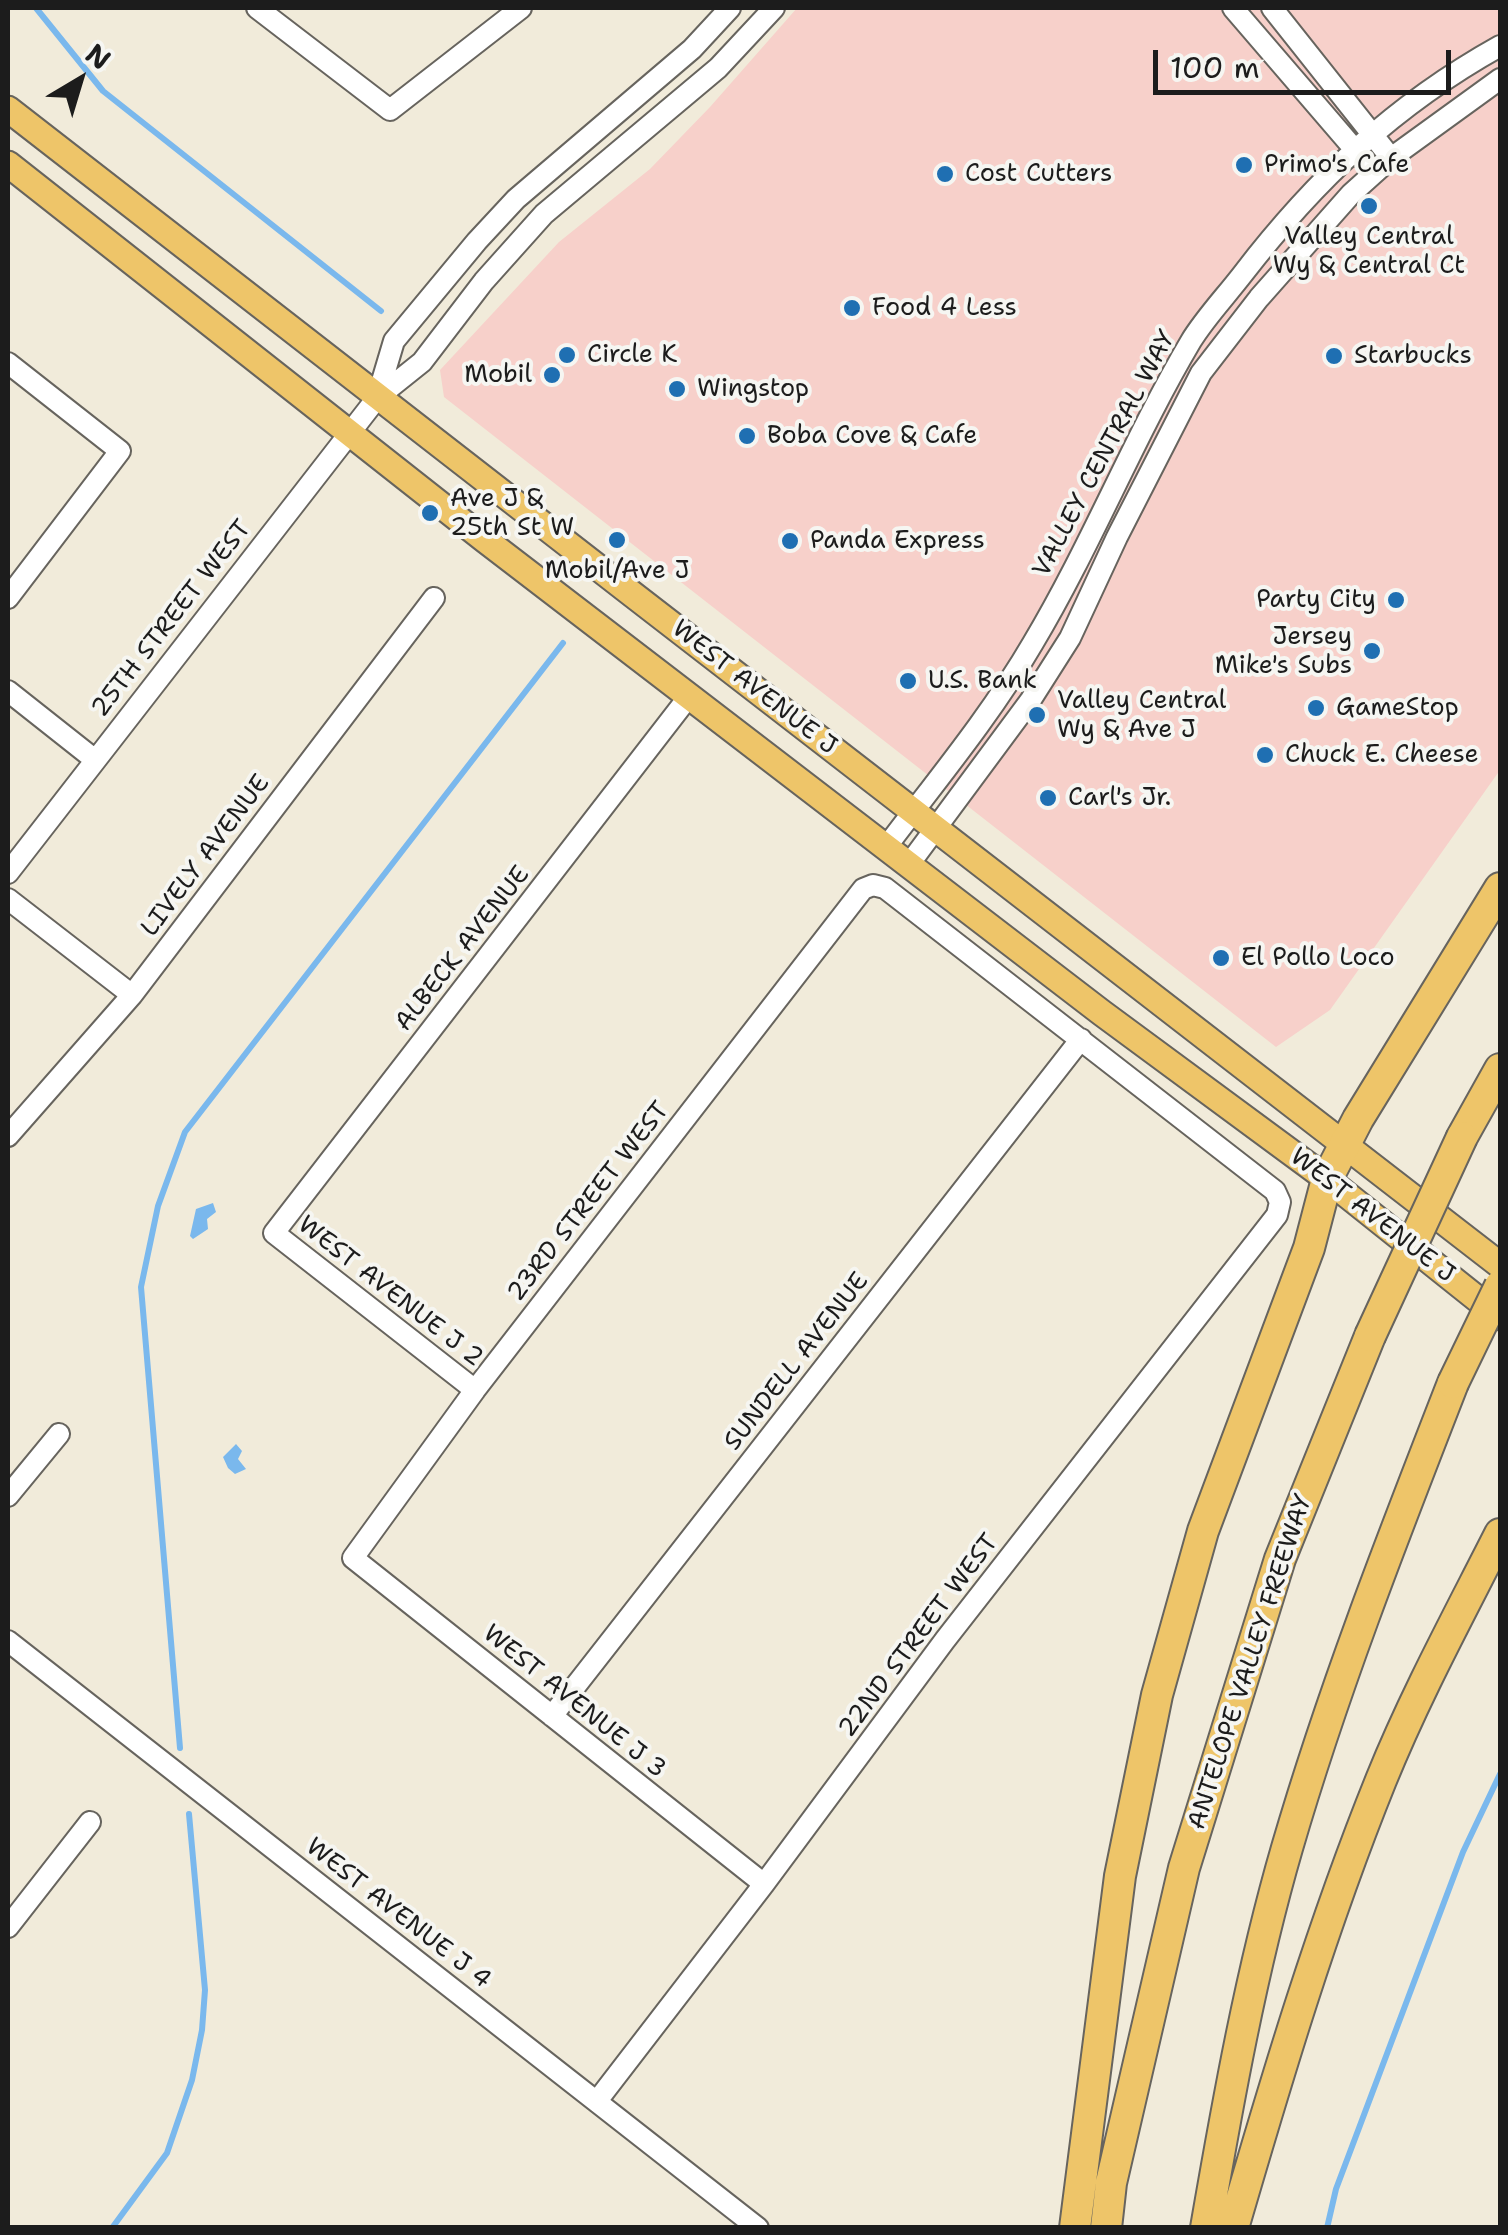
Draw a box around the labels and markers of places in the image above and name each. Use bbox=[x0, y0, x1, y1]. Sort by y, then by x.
place label: Primo's Cafe bbox=[1264, 150, 1409, 180]
marker: Primo's Cafe bbox=[1233, 154, 1255, 176]
place label: Cost Cutters bbox=[965, 159, 1112, 189]
marker: Cost Cutters bbox=[934, 163, 956, 185]
marker: Valley Central Wy & Central Ct bbox=[1358, 195, 1380, 217]
place label: Valley Central Wy & Central Ct bbox=[1273, 222, 1465, 281]
place label: Food 4 Less bbox=[872, 293, 1017, 323]
marker: Food 4 Less bbox=[841, 297, 863, 319]
place label: Circle K bbox=[587, 340, 677, 370]
place label: Starbucks bbox=[1354, 341, 1472, 371]
marker: Circle K bbox=[556, 344, 578, 366]
marker: Starbucks bbox=[1323, 345, 1345, 367]
place label: Mobil bbox=[464, 360, 532, 390]
marker: Mobil bbox=[541, 364, 563, 386]
place label: Wingstop bbox=[697, 374, 809, 404]
marker: Wingstop bbox=[666, 378, 688, 400]
place label: Boba Cove & Cafe bbox=[767, 421, 977, 451]
marker: Boba Cove & Cafe bbox=[736, 425, 758, 447]
place label: Ave J & 25th St W bbox=[450, 484, 574, 543]
marker: Ave J & 25th St W bbox=[419, 502, 441, 524]
place label: Panda Express bbox=[810, 526, 985, 556]
marker: Mobil/Ave J bbox=[606, 529, 628, 551]
marker: Panda Express bbox=[779, 530, 801, 552]
place label: Mobil/Ave J bbox=[545, 556, 689, 586]
place label: Party City bbox=[1256, 585, 1376, 615]
marker: Party City bbox=[1385, 589, 1407, 611]
place label: Jersey Mike's Subs bbox=[1215, 622, 1352, 681]
marker: Jersey Mike's Subs bbox=[1361, 640, 1383, 662]
place label: U.S. Bank bbox=[928, 666, 1037, 696]
marker: U.S. Bank bbox=[897, 670, 919, 692]
place label: Valley Central Wy & Ave J bbox=[1057, 686, 1226, 745]
place label: GameStop bbox=[1336, 693, 1459, 723]
marker: GameStop bbox=[1305, 697, 1327, 719]
marker: Valley Central Wy & Ave J bbox=[1026, 704, 1048, 726]
place label: Chuck E. Cheese bbox=[1285, 740, 1479, 770]
marker: Chuck E. Cheese bbox=[1254, 744, 1276, 766]
place label: Carl's Jr. bbox=[1068, 783, 1171, 813]
marker: Carl's Jr. bbox=[1037, 787, 1059, 809]
place label: El Pollo Loco bbox=[1241, 943, 1395, 973]
marker: El Pollo Loco bbox=[1210, 947, 1232, 969]

